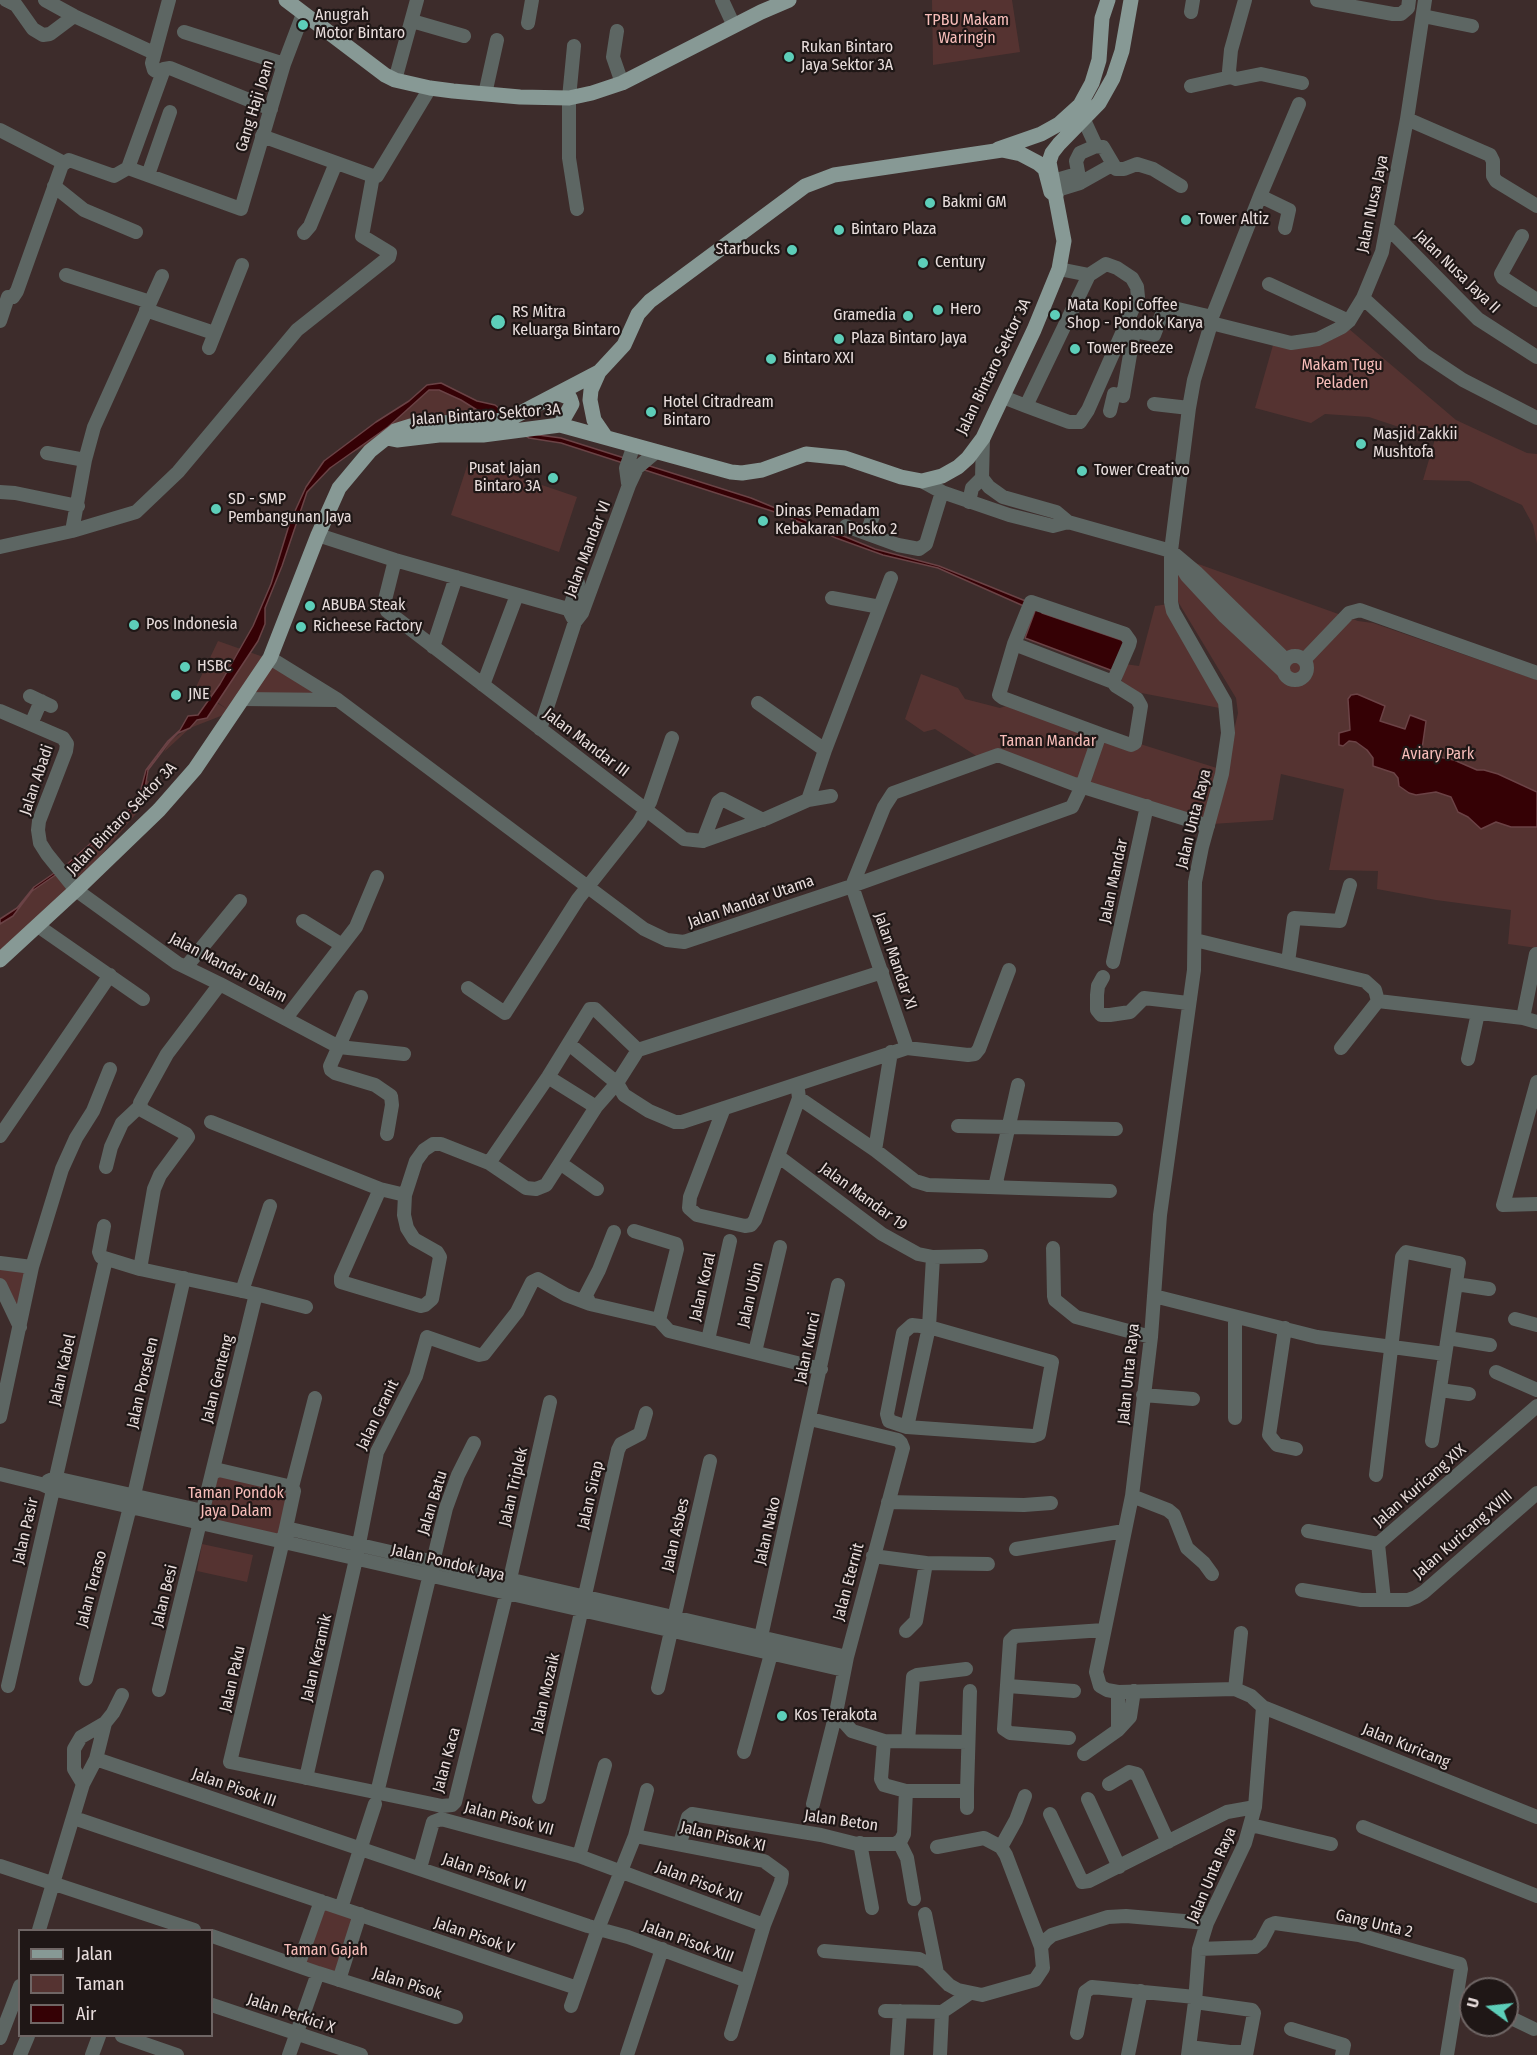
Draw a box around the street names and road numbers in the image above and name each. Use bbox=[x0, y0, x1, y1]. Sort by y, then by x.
street label: Gang Haji Joan bbox=[232, 58, 278, 154]
street label: Jalan Nusa Jaya bbox=[1353, 153, 1393, 255]
street label: Jalan Nusa Jaya II bbox=[1410, 226, 1504, 318]
street label: Jalan Bintaro Sektor 3A bbox=[953, 296, 1035, 438]
street label: Jalan Bintaro Sektor 3A bbox=[411, 400, 561, 430]
street label: Jalan Mandar VI bbox=[561, 498, 615, 600]
street label: Jalan Mandar III bbox=[539, 705, 633, 781]
street label: Jalan Abadi bbox=[16, 742, 58, 818]
street label: Jalan Bintaro Sektor 3A bbox=[63, 759, 181, 879]
street label: Jalan Unta Raya bbox=[1172, 767, 1216, 871]
street label: Jalan Mandar bbox=[1096, 837, 1132, 925]
street label: Jalan Mandar Utama bbox=[685, 871, 817, 933]
street label: Jalan Mandar XI bbox=[869, 910, 921, 1012]
street label: Jalan Mandar Dalam bbox=[166, 929, 290, 1007]
street label: Jalan Mandar 19 bbox=[815, 1159, 911, 1235]
street label: Jalan Koral bbox=[686, 1251, 720, 1323]
street label: Jalan Ubin bbox=[734, 1260, 768, 1330]
street label: Jalan Kunci bbox=[791, 1311, 825, 1385]
street label: Jalan Unta Raya bbox=[1114, 1322, 1144, 1426]
street label: Jalan Kabel bbox=[45, 1332, 81, 1408]
street label: Jalan Genteng bbox=[198, 1333, 238, 1425]
street label: Jalan Porselen bbox=[123, 1335, 163, 1431]
street label: Jalan Granit bbox=[353, 1377, 403, 1453]
street label: Jalan Kuricang XIX bbox=[1370, 1441, 1470, 1531]
street label: Jalan Triplek bbox=[496, 1445, 532, 1529]
street label: Jalan Sirap bbox=[574, 1459, 608, 1531]
street label: Jalan Batu bbox=[414, 1468, 452, 1538]
street label: Jalan Kuricang XVIII bbox=[1409, 1487, 1517, 1583]
street label: Jalan Nako bbox=[751, 1495, 785, 1567]
street label: Jalan Pasir bbox=[9, 1496, 43, 1566]
street label: Jalan Asbes bbox=[658, 1496, 694, 1574]
street label: Jalan Pondok Jaya bbox=[389, 1541, 507, 1585]
street label: Jalan Eternit bbox=[829, 1541, 869, 1623]
street label: Jalan Teraso bbox=[73, 1548, 111, 1630]
street label: Jalan Besi bbox=[148, 1563, 182, 1629]
street label: Jalan Keramik bbox=[298, 1612, 336, 1704]
street label: Jalan Paku bbox=[216, 1644, 250, 1714]
street label: Jalan Mozaik bbox=[527, 1651, 565, 1735]
street label: Jalan Kuricang bbox=[1359, 1720, 1453, 1772]
street label: Jalan Kaca bbox=[429, 1725, 465, 1795]
street label: Jalan Pisok III bbox=[189, 1765, 279, 1811]
street label: Jalan Pisok VII bbox=[462, 1798, 556, 1840]
street label: Jalan Beton bbox=[803, 1806, 879, 1836]
street label: Jalan Pisok XI bbox=[678, 1818, 768, 1856]
street label: Jalan Unta Raya bbox=[1183, 1824, 1241, 1926]
street label: Jalan Pisok VI bbox=[440, 1850, 528, 1896]
street label: Jalan Pisok XII bbox=[653, 1858, 745, 1908]
street label: Gang Unta 2 bbox=[1334, 1906, 1414, 1942]
street label: Jalan Pisok V bbox=[432, 1913, 516, 1959]
street label: Jalan Pisok XIII bbox=[640, 1917, 736, 1967]
street label: Jalan Pisok bbox=[370, 1964, 444, 2004]
street label: Jalan Perkici X bbox=[245, 1990, 337, 2038]

